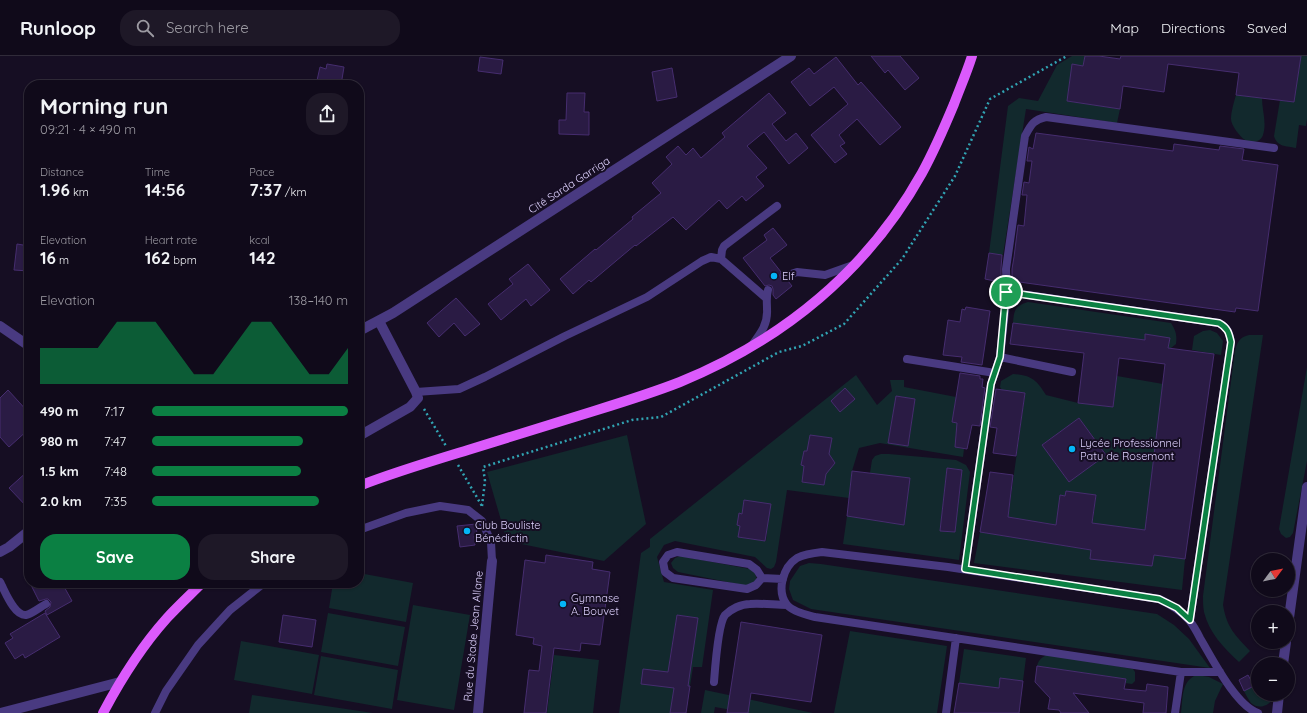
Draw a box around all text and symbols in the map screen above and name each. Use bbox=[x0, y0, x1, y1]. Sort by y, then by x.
search box bbox=[120, 10, 400, 46]
text: Runloop bbox=[20, 16, 96, 40]
icon: search bbox=[134, 17, 156, 39]
text: Search here bbox=[166, 18, 249, 37]
text: Map bbox=[1110, 19, 1139, 37]
text: Directions bbox=[1161, 19, 1225, 37]
text: Saved bbox=[1247, 19, 1287, 37]
text: Morning run bbox=[40, 92, 168, 120]
button: share bbox=[306, 93, 348, 135]
text: 09:21 · 4 × 490 m bbox=[40, 121, 136, 137]
street label: Cité Sarda Garriga bbox=[526, 153, 612, 217]
text: Distance bbox=[40, 165, 84, 179]
text: Time bbox=[145, 165, 170, 179]
text: Pace bbox=[249, 165, 274, 179]
text: 1.96 bbox=[40, 179, 70, 200]
text: 14:56 bbox=[145, 179, 185, 200]
text: 7:37 bbox=[249, 179, 282, 200]
text: km bbox=[70, 185, 89, 199]
text: /km bbox=[282, 185, 306, 199]
text: Elevation bbox=[40, 233, 86, 247]
text: Heart rate bbox=[145, 233, 197, 247]
text: kcal bbox=[249, 233, 270, 247]
text: 16 bbox=[40, 247, 56, 268]
text: 162 bbox=[145, 247, 170, 268]
text: 142 bbox=[249, 247, 276, 268]
text: m bbox=[56, 253, 69, 267]
text: bpm bbox=[170, 253, 197, 267]
place label: Elf bbox=[782, 269, 795, 283]
marker: Elf bbox=[769, 271, 779, 281]
pin bbox=[989, 275, 1023, 309]
icon: arrive bbox=[995, 281, 1017, 303]
text: Elevation bbox=[40, 292, 95, 308]
text: 138–140 m bbox=[289, 292, 348, 308]
text: 490 m bbox=[40, 403, 78, 419]
text: 7:17 bbox=[104, 403, 125, 419]
text: 980 m bbox=[40, 433, 78, 449]
text: 7:47 bbox=[104, 433, 126, 449]
place label: Lycée Professionnel Patu de Rosemont bbox=[1080, 436, 1181, 463]
marker: Lycée Professionnel Patu de Rosemont bbox=[1067, 444, 1077, 454]
text: 1.5 km bbox=[40, 463, 79, 479]
text: 7:48 bbox=[104, 463, 127, 479]
text: 2.0 km bbox=[40, 493, 82, 509]
text: 7:35 bbox=[104, 493, 127, 509]
place label: Club Bouliste Bénédictin bbox=[475, 518, 541, 545]
marker: Club Bouliste Bénédictin bbox=[462, 526, 472, 536]
button: Save bbox=[40, 534, 190, 580]
button: Share bbox=[198, 534, 348, 580]
north arrow bbox=[1251, 553, 1295, 597]
map controls bbox=[1251, 553, 1295, 701]
street label: Rue du Stade Jean Allane bbox=[460, 570, 486, 702]
place label: Gymnase A. Bouvet bbox=[571, 591, 619, 618]
marker: Gymnase A. Bouvet bbox=[558, 599, 568, 609]
button: + bbox=[1251, 605, 1295, 649]
button: − bbox=[1251, 657, 1295, 701]

